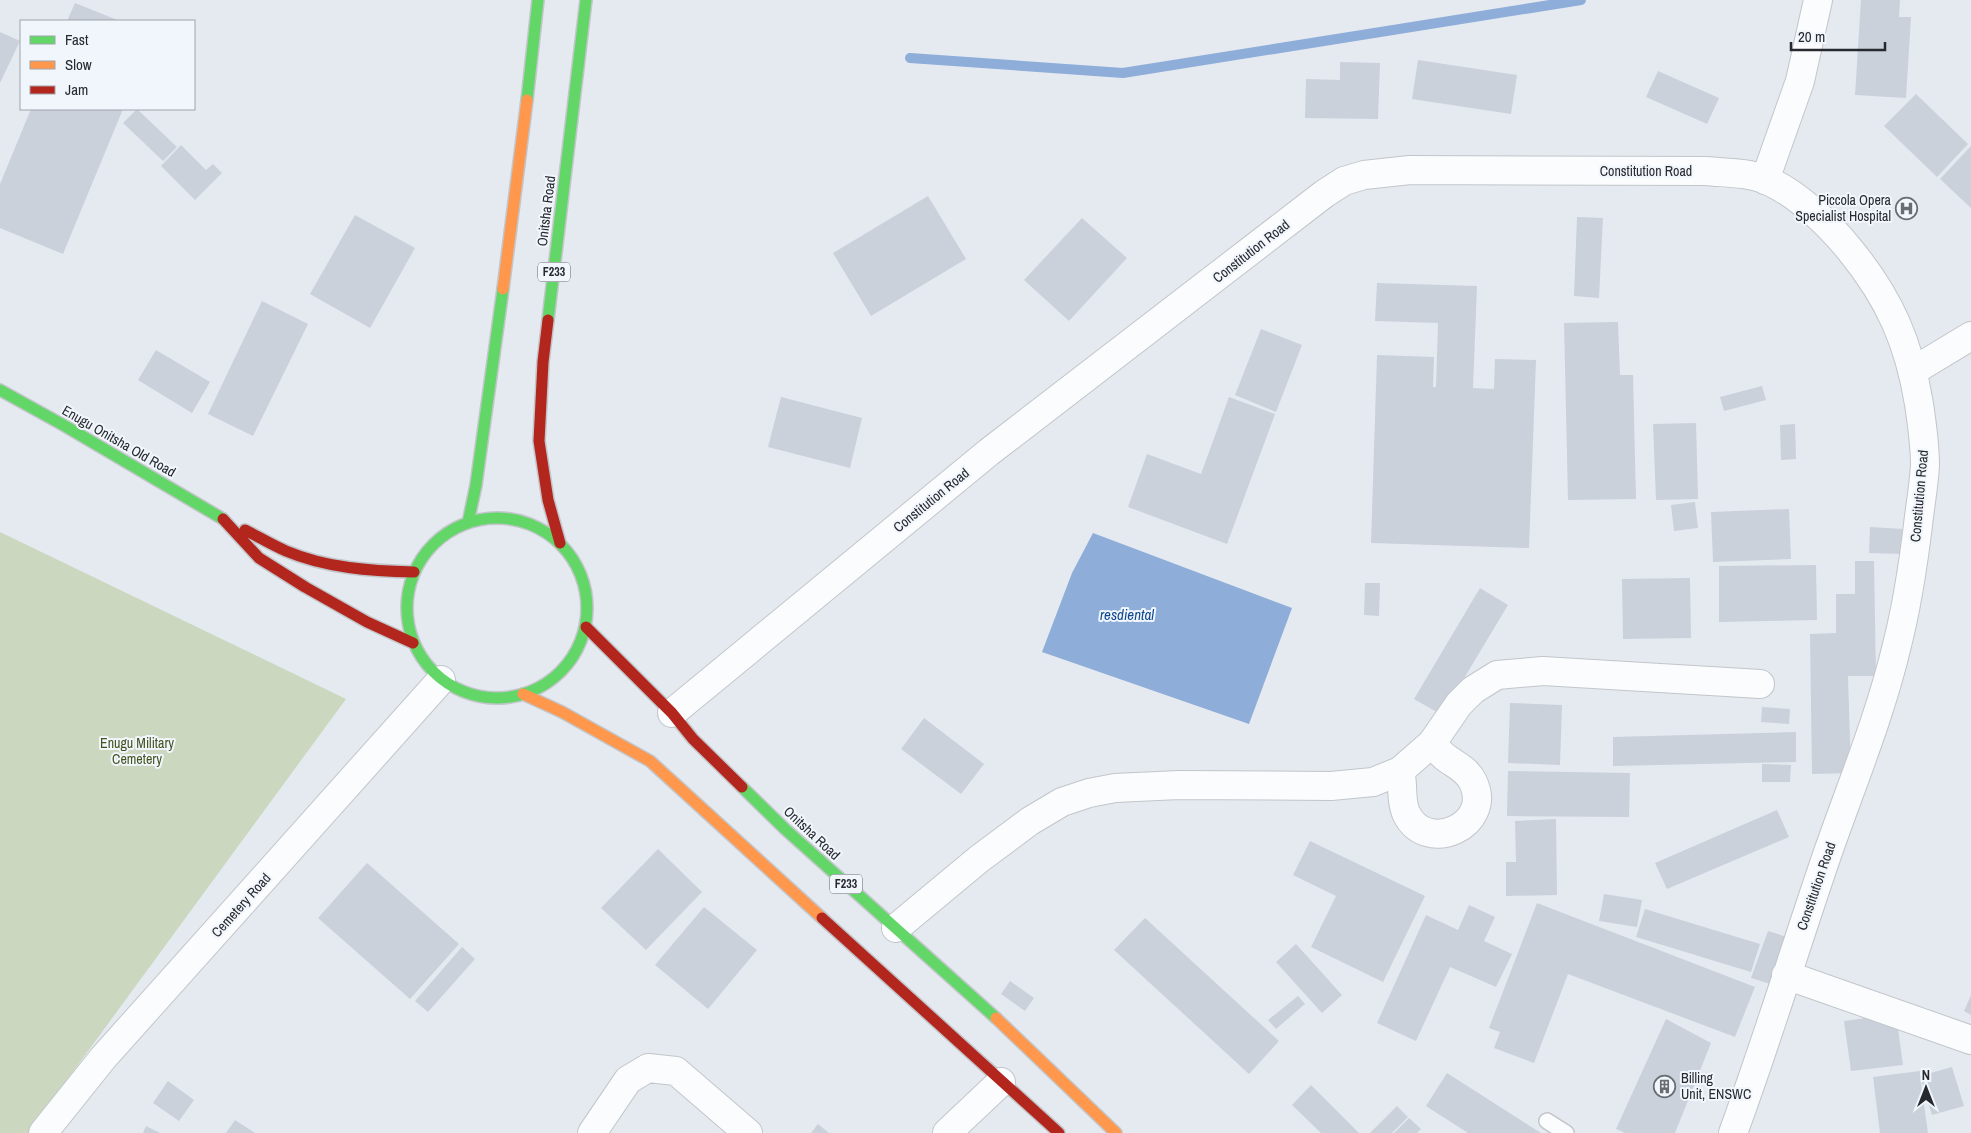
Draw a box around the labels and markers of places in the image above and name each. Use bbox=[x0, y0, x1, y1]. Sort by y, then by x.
place label: Piccola Opera Specialist Hospital bbox=[1795, 191, 1892, 225]
hospital icon: Piccola Opera Specialist Hospital bbox=[1895, 196, 1919, 220]
place label: Billing Unit, ENSWC bbox=[1681, 1069, 1751, 1103]
building icon: Billing Unit, ENSWC bbox=[1653, 1074, 1677, 1098]

